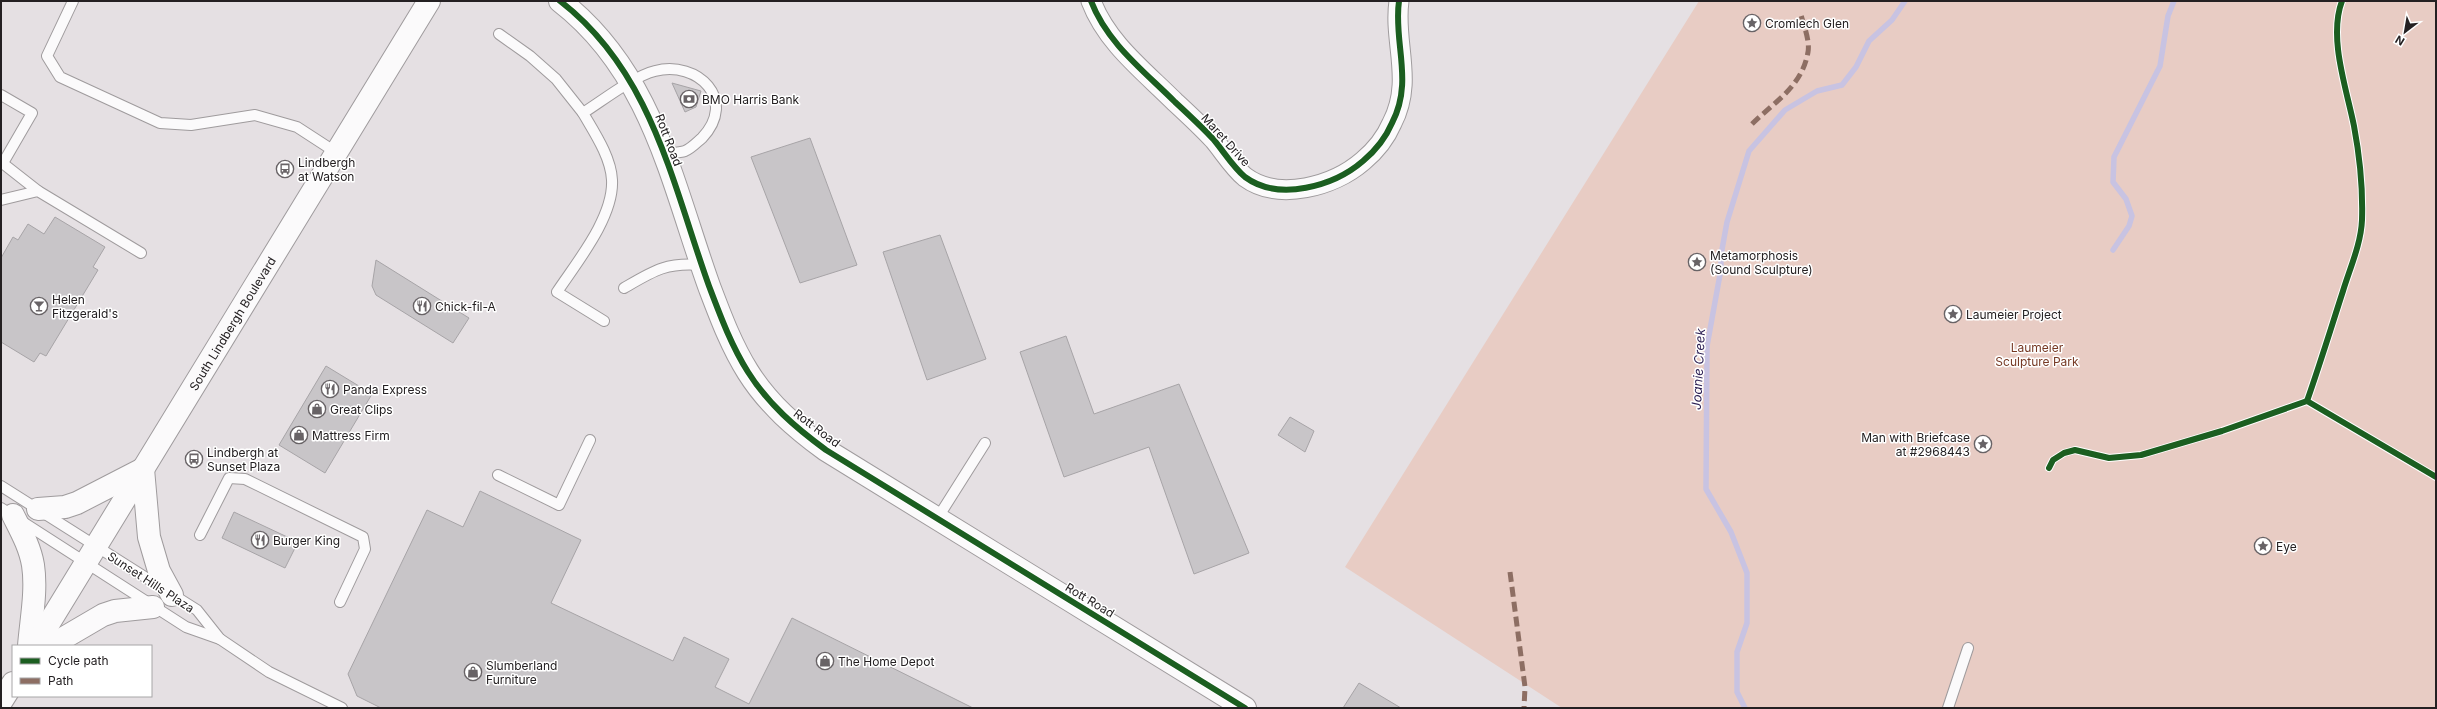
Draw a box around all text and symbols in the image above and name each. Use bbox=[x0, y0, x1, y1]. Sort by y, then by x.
north arrow bbox=[2385, 12, 2425, 52]
place icon: Cromlech Glen bbox=[1742, 13, 1762, 33]
place label: Cromlech Glen bbox=[1765, 16, 1849, 31]
text: N bbox=[2393, 32, 2407, 49]
bank icon: BMO Harris Bank bbox=[679, 89, 699, 109]
place label: BMO Harris Bank bbox=[702, 92, 800, 107]
street label: Maret Drive bbox=[1198, 110, 1254, 170]
street label: Rott Road bbox=[652, 112, 686, 168]
place label: Lindbergh at Watson bbox=[298, 155, 355, 184]
bus stop icon: Lindbergh at Watson bbox=[275, 159, 295, 179]
place label: Metamorphosis (Sound Sculpture) bbox=[1710, 248, 1813, 277]
place icon: Metamorphosis (Sound Sculpture) bbox=[1687, 252, 1707, 272]
street label: South Lindbergh Boulevard bbox=[185, 254, 279, 393]
place label: Helen Fitzgerald's bbox=[52, 292, 118, 321]
bar icon: Helen Fitzgerald's bbox=[29, 296, 49, 316]
restaurant icon: Chick-fil-A bbox=[412, 296, 432, 316]
place label: Chick-fil-A bbox=[435, 299, 496, 314]
place icon: Laumeier Project bbox=[1943, 304, 1963, 324]
place label: Laumeier Project bbox=[1966, 307, 2062, 322]
water label: Joanie Creek bbox=[1688, 327, 1708, 410]
park label: Laumeier Sculpture Park bbox=[1995, 340, 2079, 369]
restaurant icon: Panda Express bbox=[320, 379, 340, 399]
place label: Panda Express bbox=[343, 382, 427, 397]
shop icon: Great Clips bbox=[307, 399, 327, 419]
place label: Great Clips bbox=[330, 402, 393, 417]
street label: Rott Road bbox=[791, 406, 843, 450]
shop icon: Mattress Firm bbox=[289, 425, 309, 445]
place label: Mattress Firm bbox=[312, 428, 390, 443]
place label: Man with Briefcase at #2968443 bbox=[1861, 430, 1970, 459]
place icon: Man with Briefcase at #2968443 bbox=[1973, 434, 1993, 454]
place label: Lindbergh at Sunset Plaza bbox=[207, 445, 280, 474]
bus stop icon: Lindbergh at Sunset Plaza bbox=[184, 449, 204, 469]
restaurant icon: Burger King bbox=[250, 530, 270, 550]
place label: Burger King bbox=[273, 533, 340, 548]
place icon: Eye bbox=[2253, 536, 2273, 556]
place label: Eye bbox=[2276, 539, 2297, 554]
street label: Sunset Hills Plaza bbox=[105, 548, 197, 616]
street label: Rott Road bbox=[1063, 580, 1117, 620]
legend bbox=[12, 645, 152, 697]
shop icon: The Home Depot bbox=[815, 651, 835, 671]
text: Cycle path bbox=[48, 653, 109, 668]
place label: The Home Depot bbox=[838, 654, 934, 669]
place label: Slumberland Furniture bbox=[486, 658, 557, 687]
shop icon: Slumberland Furniture bbox=[463, 662, 483, 682]
text: Path bbox=[48, 673, 73, 688]

